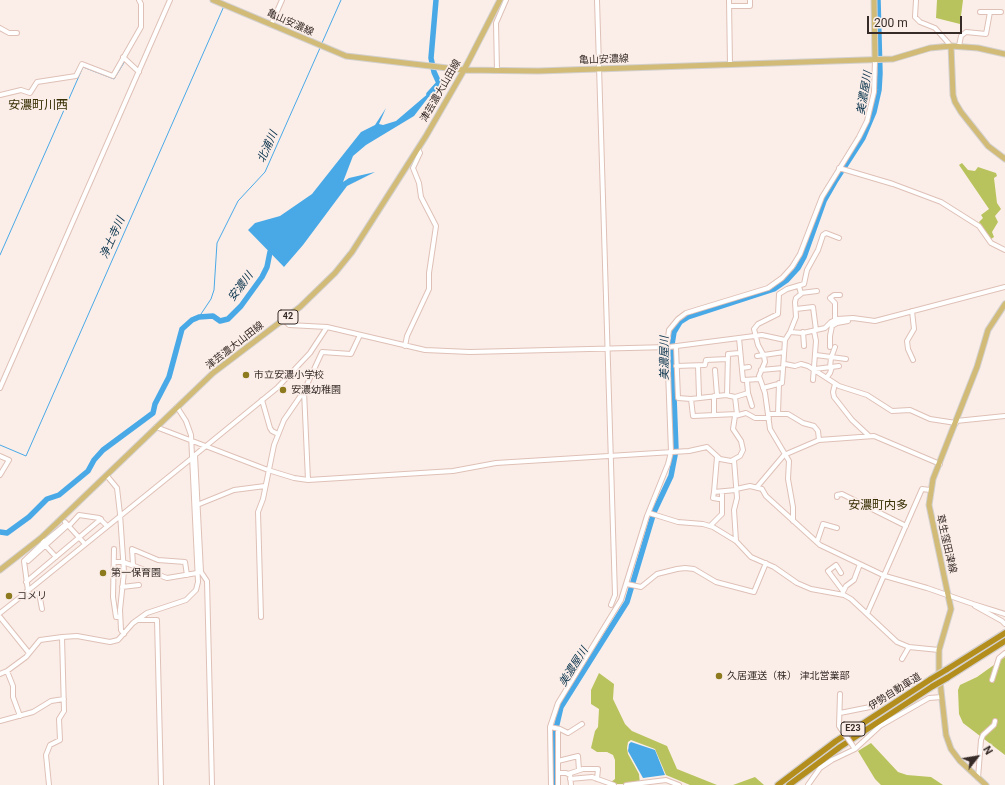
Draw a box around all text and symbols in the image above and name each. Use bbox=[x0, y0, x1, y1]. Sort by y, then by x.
street label: 亀山安濃線 bbox=[265, 7, 315, 39]
scale bar bbox=[869, 8, 964, 34]
text: 200 m bbox=[874, 16, 908, 30]
street label: 亀山安濃線 bbox=[579, 53, 629, 67]
street label: 津芸濃大山田線 bbox=[418, 58, 464, 124]
water label: 美濃屋川 bbox=[855, 70, 875, 116]
district label: 安濃町川西 bbox=[8, 99, 68, 113]
water label: 北浦川 bbox=[255, 129, 281, 165]
water label: 浄土寺川 bbox=[98, 215, 128, 261]
water label: 安濃川 bbox=[226, 270, 256, 304]
road number: 42 bbox=[278, 310, 298, 324]
street label: 津芸濃大山田線 bbox=[204, 320, 266, 372]
water label: 美濃屋川 bbox=[658, 336, 672, 380]
place label: 市立安濃小学校 bbox=[254, 369, 324, 381]
marker: 市立安濃小学校 bbox=[241, 370, 251, 380]
place label: 安濃幼稚園 bbox=[291, 384, 341, 396]
marker: 安濃幼稚園 bbox=[278, 385, 288, 395]
district label: 安濃町内多 bbox=[848, 499, 908, 513]
street label: 草生窪田津線 bbox=[933, 513, 959, 575]
place label: 第一保育園 bbox=[111, 567, 161, 579]
marker: 第一保育園 bbox=[98, 568, 108, 578]
place label: コメリ bbox=[17, 590, 47, 602]
marker: コメリ bbox=[4, 591, 14, 601]
water label: 美濃屋川 bbox=[557, 645, 591, 689]
place label: 久居運送（株） 津北営業部 bbox=[727, 670, 849, 682]
marker: 久居運送（株） 津北営業部 bbox=[714, 671, 724, 681]
street label: 伊勢自動車道 bbox=[866, 671, 924, 713]
road number: E23 bbox=[841, 722, 865, 736]
north arrow bbox=[957, 737, 997, 777]
text: N bbox=[980, 744, 995, 757]

